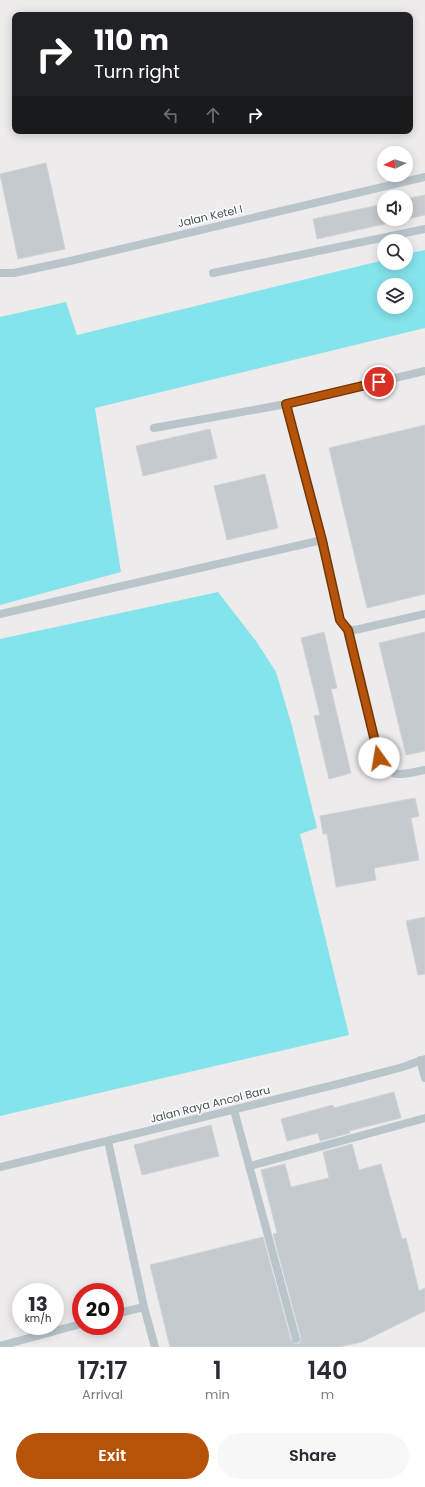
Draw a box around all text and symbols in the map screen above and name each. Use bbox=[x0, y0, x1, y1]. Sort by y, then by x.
text: 110 m bbox=[94, 21, 169, 60]
icon: right bbox=[28, 28, 80, 80]
text: Turn right bbox=[94, 59, 180, 84]
icon: left bbox=[160, 104, 182, 126]
icon: ahead bbox=[202, 104, 224, 126]
icon: right bbox=[244, 104, 266, 126]
north arrow bbox=[377, 146, 413, 182]
map controls bbox=[377, 146, 413, 314]
button: sound bbox=[377, 190, 413, 226]
street label: Jalan Ketel I bbox=[176, 201, 244, 231]
button: search bbox=[377, 234, 413, 270]
button: layers bbox=[377, 278, 413, 314]
pin bbox=[362, 365, 396, 399]
icon: arrive bbox=[368, 371, 390, 393]
position arrow bbox=[358, 737, 400, 779]
street label: Jalan Raya Ancol Baru bbox=[148, 1081, 272, 1127]
speed limit sign: 20 bbox=[72, 1283, 124, 1335]
text: 13 bbox=[28, 1290, 48, 1318]
text: km/h bbox=[25, 1311, 51, 1326]
text: 17:17 bbox=[78, 1354, 128, 1387]
text: 1 bbox=[213, 1354, 222, 1387]
text: 140 bbox=[307, 1354, 347, 1387]
text: Arrival bbox=[82, 1385, 123, 1404]
text: min bbox=[205, 1385, 230, 1404]
text: m bbox=[321, 1385, 334, 1404]
button: Exit bbox=[16, 1433, 209, 1479]
button: Share bbox=[217, 1433, 409, 1479]

